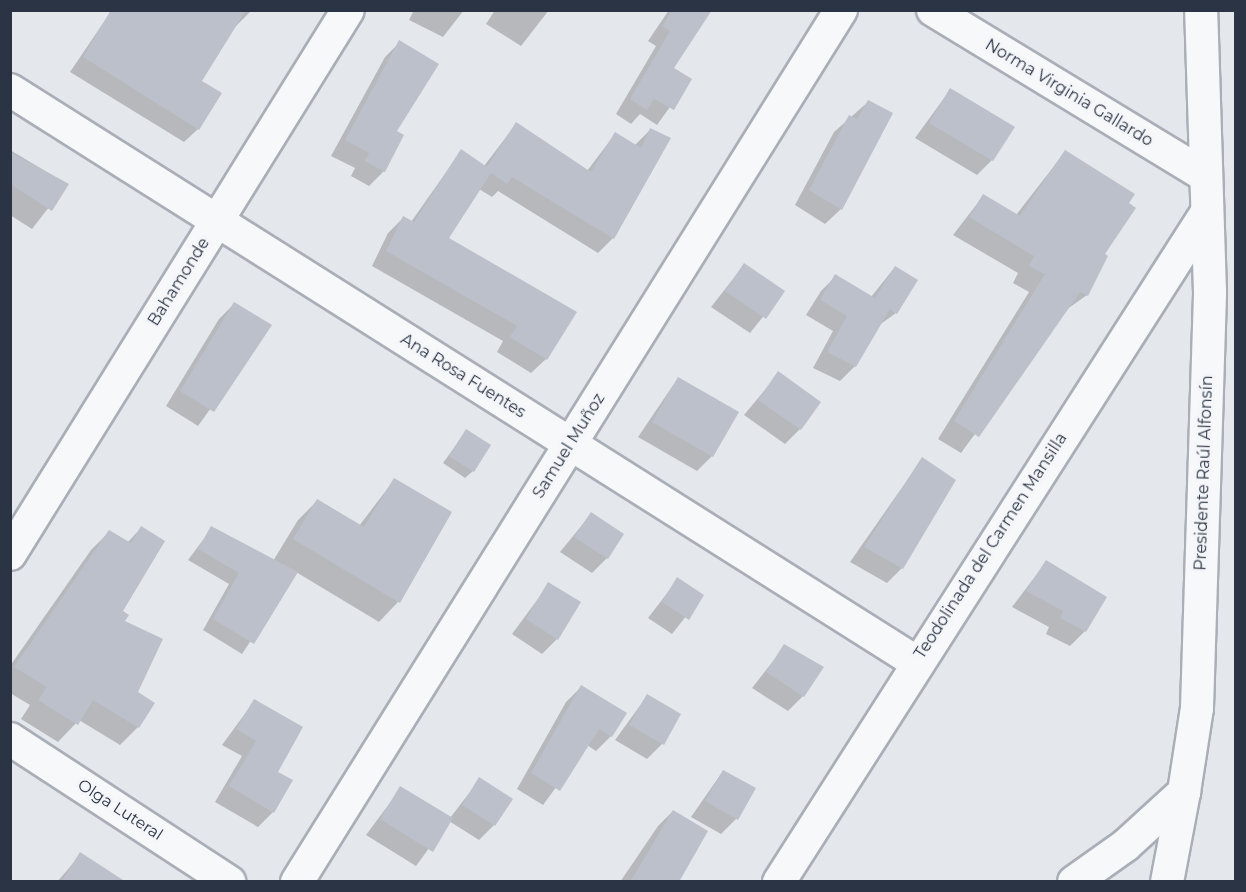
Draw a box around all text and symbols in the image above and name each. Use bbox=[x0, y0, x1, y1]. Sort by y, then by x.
street label: Norma Virginia Gallardo bbox=[982, 35, 1156, 151]
street label: Bahamonde bbox=[144, 234, 214, 330]
street label: Ana Rosa Fuentes bbox=[397, 330, 529, 422]
street label: Presidente Raúl Alfonsín bbox=[1191, 375, 1217, 571]
street label: Samuel Muñoz bbox=[529, 390, 609, 502]
street label: Teodolinada del Carmen Mansilla bbox=[911, 429, 1071, 663]
street label: Olga Luteral bbox=[74, 775, 166, 845]

